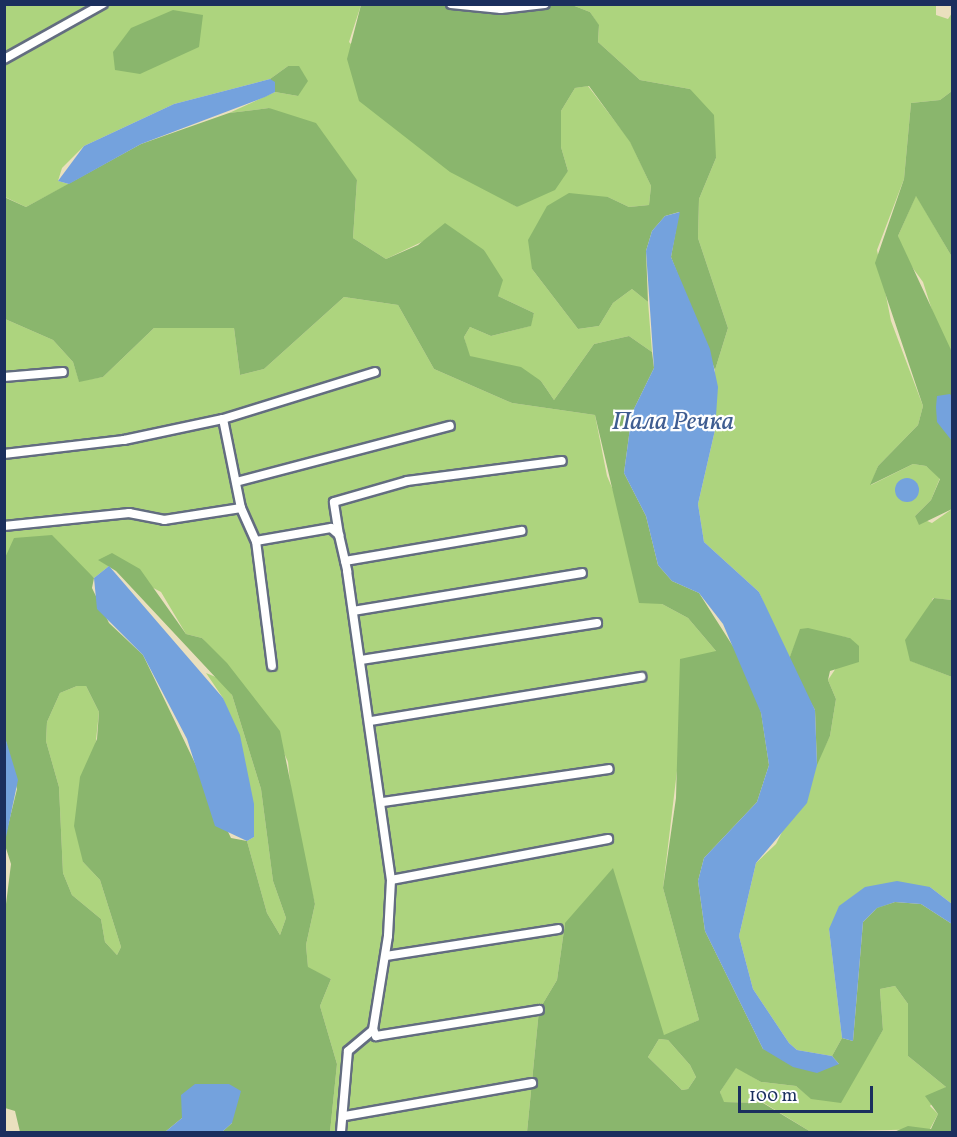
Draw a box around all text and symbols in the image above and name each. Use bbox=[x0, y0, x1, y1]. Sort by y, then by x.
water label: Пала Речка bbox=[612, 407, 734, 439]
scale bar bbox=[741, 1074, 876, 1112]
text: 100 m bbox=[749, 1084, 798, 1109]

